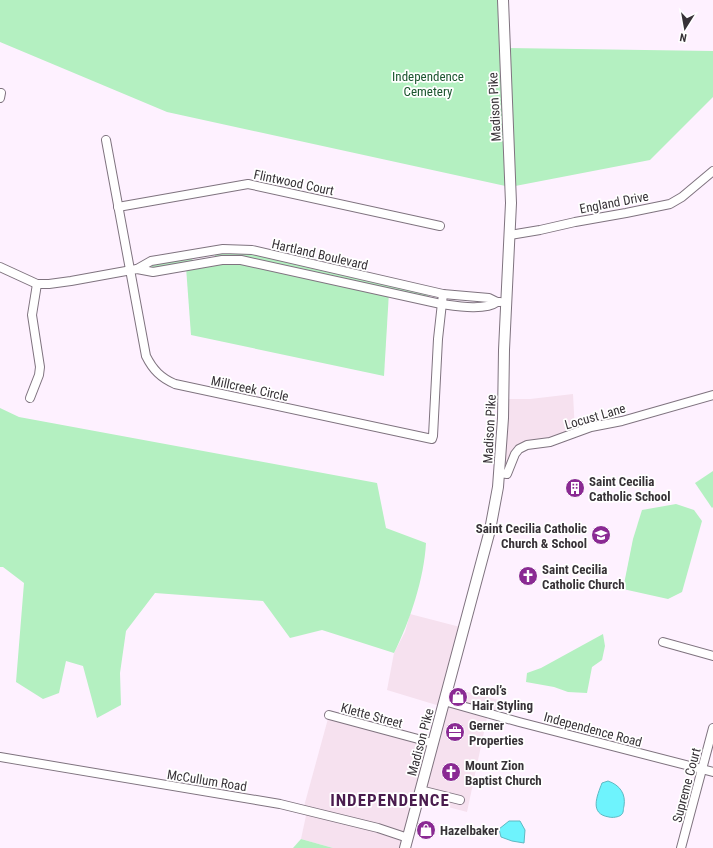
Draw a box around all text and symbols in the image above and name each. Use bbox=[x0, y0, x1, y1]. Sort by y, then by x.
north arrow bbox=[665, 8, 705, 48]
text: N bbox=[678, 30, 688, 44]
park label: Independence Cemetery bbox=[392, 69, 464, 99]
street label: Madison Pike bbox=[485, 72, 504, 142]
street label: Flintwood Court bbox=[252, 167, 336, 198]
street label: England Drive bbox=[578, 188, 650, 217]
street label: Hartland Boulevard bbox=[270, 236, 369, 273]
street label: Millcreek Circle bbox=[210, 373, 290, 404]
street label: Madison Pike bbox=[480, 394, 499, 464]
street label: Locust Lane bbox=[563, 401, 627, 432]
place label: Saint Cecilia Catholic School bbox=[589, 474, 671, 504]
building icon: Saint Cecilia Catholic School bbox=[564, 477, 586, 499]
place label: Saint Cecilia Catholic Church & School bbox=[476, 521, 587, 551]
school or university icon: Saint Cecilia Catholic Church & School bbox=[590, 524, 612, 546]
place label: Saint Cecilia Catholic Church bbox=[542, 562, 625, 592]
church icon: Saint Cecilia Catholic Church bbox=[517, 565, 539, 587]
place label: Carol’s Hair Styling bbox=[472, 683, 533, 713]
shop icon: Carol’s Hair Styling bbox=[447, 686, 469, 708]
street label: Klette Street bbox=[339, 700, 405, 731]
street label: Madison Pike bbox=[404, 707, 437, 778]
street label: Independence Road bbox=[542, 709, 644, 750]
place label: Gerner Properties bbox=[469, 718, 524, 748]
office icon: Gerner Properties bbox=[444, 721, 466, 743]
street label: Supreme Court bbox=[669, 746, 704, 824]
place label: Mount Zion Baptist Church bbox=[465, 758, 542, 788]
church icon: Mount Zion Baptist Church bbox=[440, 761, 462, 783]
street label: McCullum Road bbox=[166, 767, 248, 794]
district label: INDEPENDENCE bbox=[330, 790, 450, 810]
shop icon: Hazelbaker bbox=[415, 819, 437, 841]
place label: Hazelbaker bbox=[440, 823, 499, 838]

